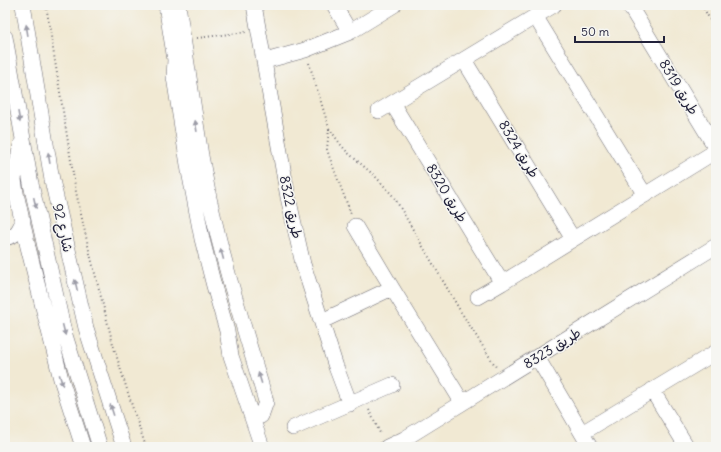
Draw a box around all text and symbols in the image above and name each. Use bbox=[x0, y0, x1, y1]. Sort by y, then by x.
scale bar bbox=[575, 18, 664, 44]
one-way arrow bbox=[24, 24, 30, 36]
text: 50 m bbox=[581, 24, 610, 39]
street label: طريق 8319 bbox=[655, 56, 703, 118]
one-way arrow bbox=[16, 111, 22, 123]
street label: طريق 8324 bbox=[495, 117, 543, 181]
one-way arrow bbox=[193, 120, 199, 132]
one-way arrow bbox=[45, 152, 51, 164]
street label: طريق 8320 bbox=[422, 160, 472, 226]
street label: طريق 8322 bbox=[276, 174, 306, 240]
one-way arrow bbox=[33, 197, 39, 209]
street label: شارع 92 bbox=[48, 202, 77, 254]
one-way arrow bbox=[219, 247, 225, 260]
one-way arrow bbox=[73, 279, 79, 291]
one-way arrow bbox=[61, 323, 67, 336]
street label: طريق 8323 bbox=[520, 323, 584, 373]
one-way arrow bbox=[256, 372, 262, 384]
one-way arrow bbox=[58, 374, 64, 386]
one-way arrow bbox=[109, 404, 115, 416]

